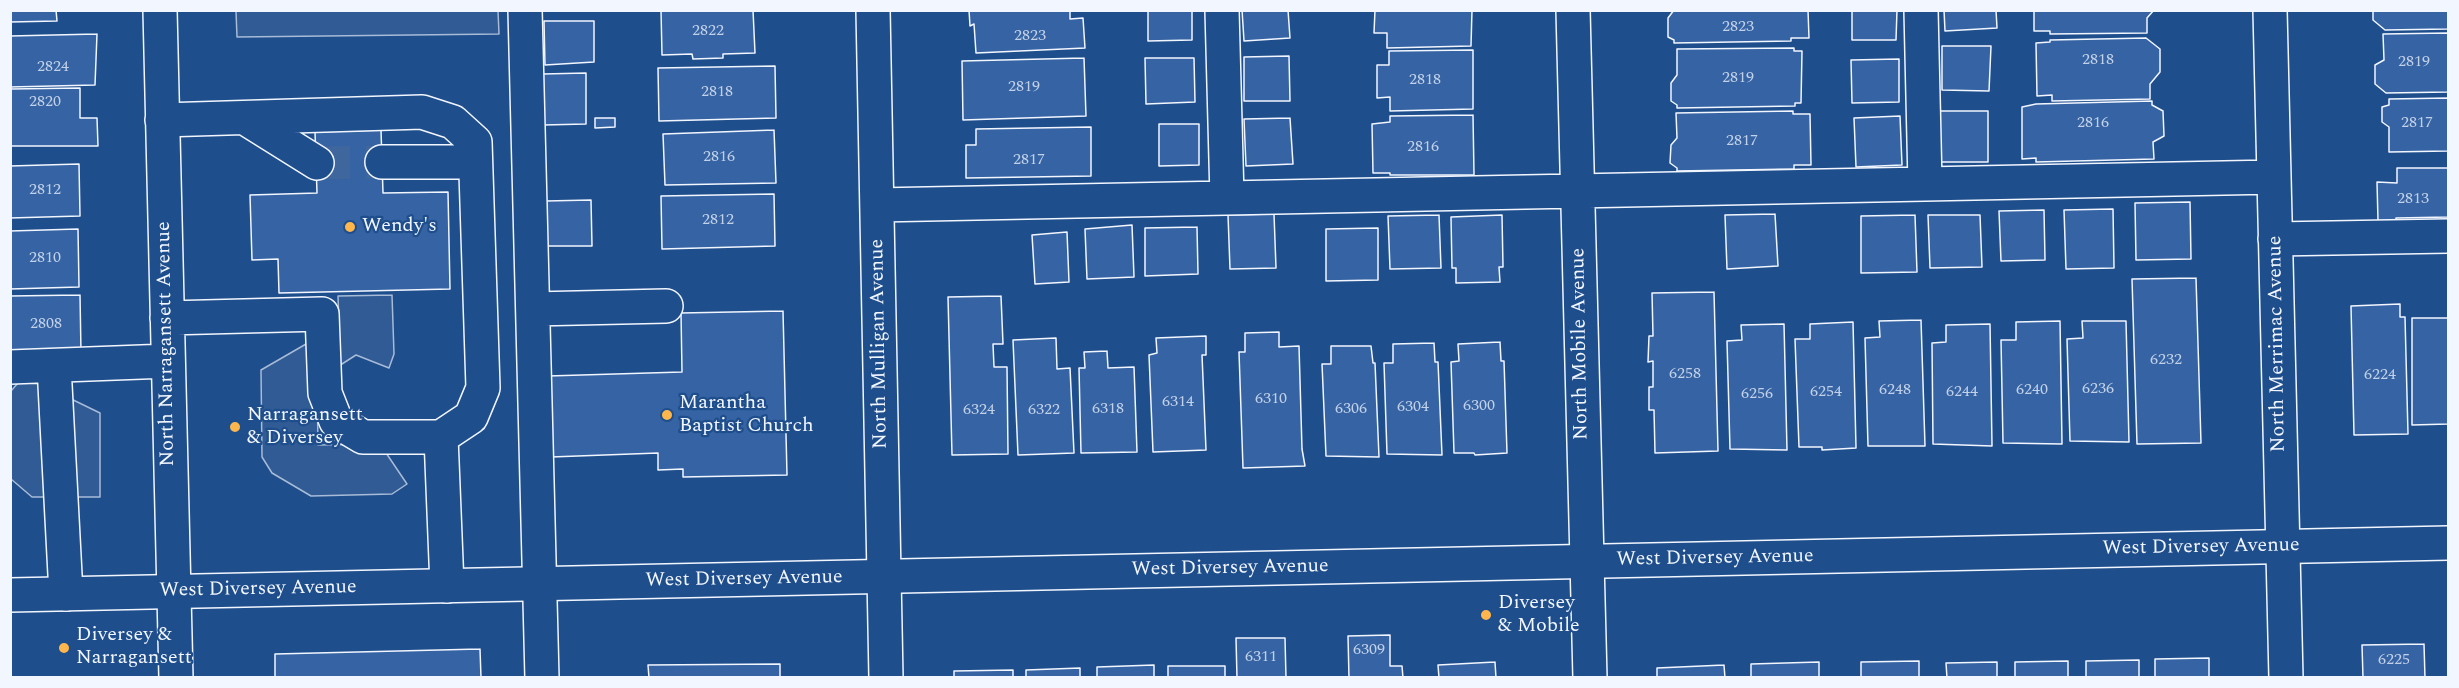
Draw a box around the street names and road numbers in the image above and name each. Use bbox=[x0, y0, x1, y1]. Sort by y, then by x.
street label: North Narragansett Avenue bbox=[153, 221, 181, 467]
street label: North Merrimac Avenue bbox=[2264, 235, 2292, 453]
street label: North Mulligan Avenue bbox=[866, 239, 894, 449]
street label: North Mobile Avenue bbox=[1567, 248, 1595, 440]
street label: West Diversey Avenue bbox=[2102, 534, 2300, 562]
street label: West Diversey Avenue bbox=[1616, 545, 1814, 573]
street label: West Diversey Avenue bbox=[1131, 555, 1329, 583]
street label: West Diversey Avenue bbox=[645, 566, 843, 594]
street label: West Diversey Avenue bbox=[159, 576, 357, 604]

